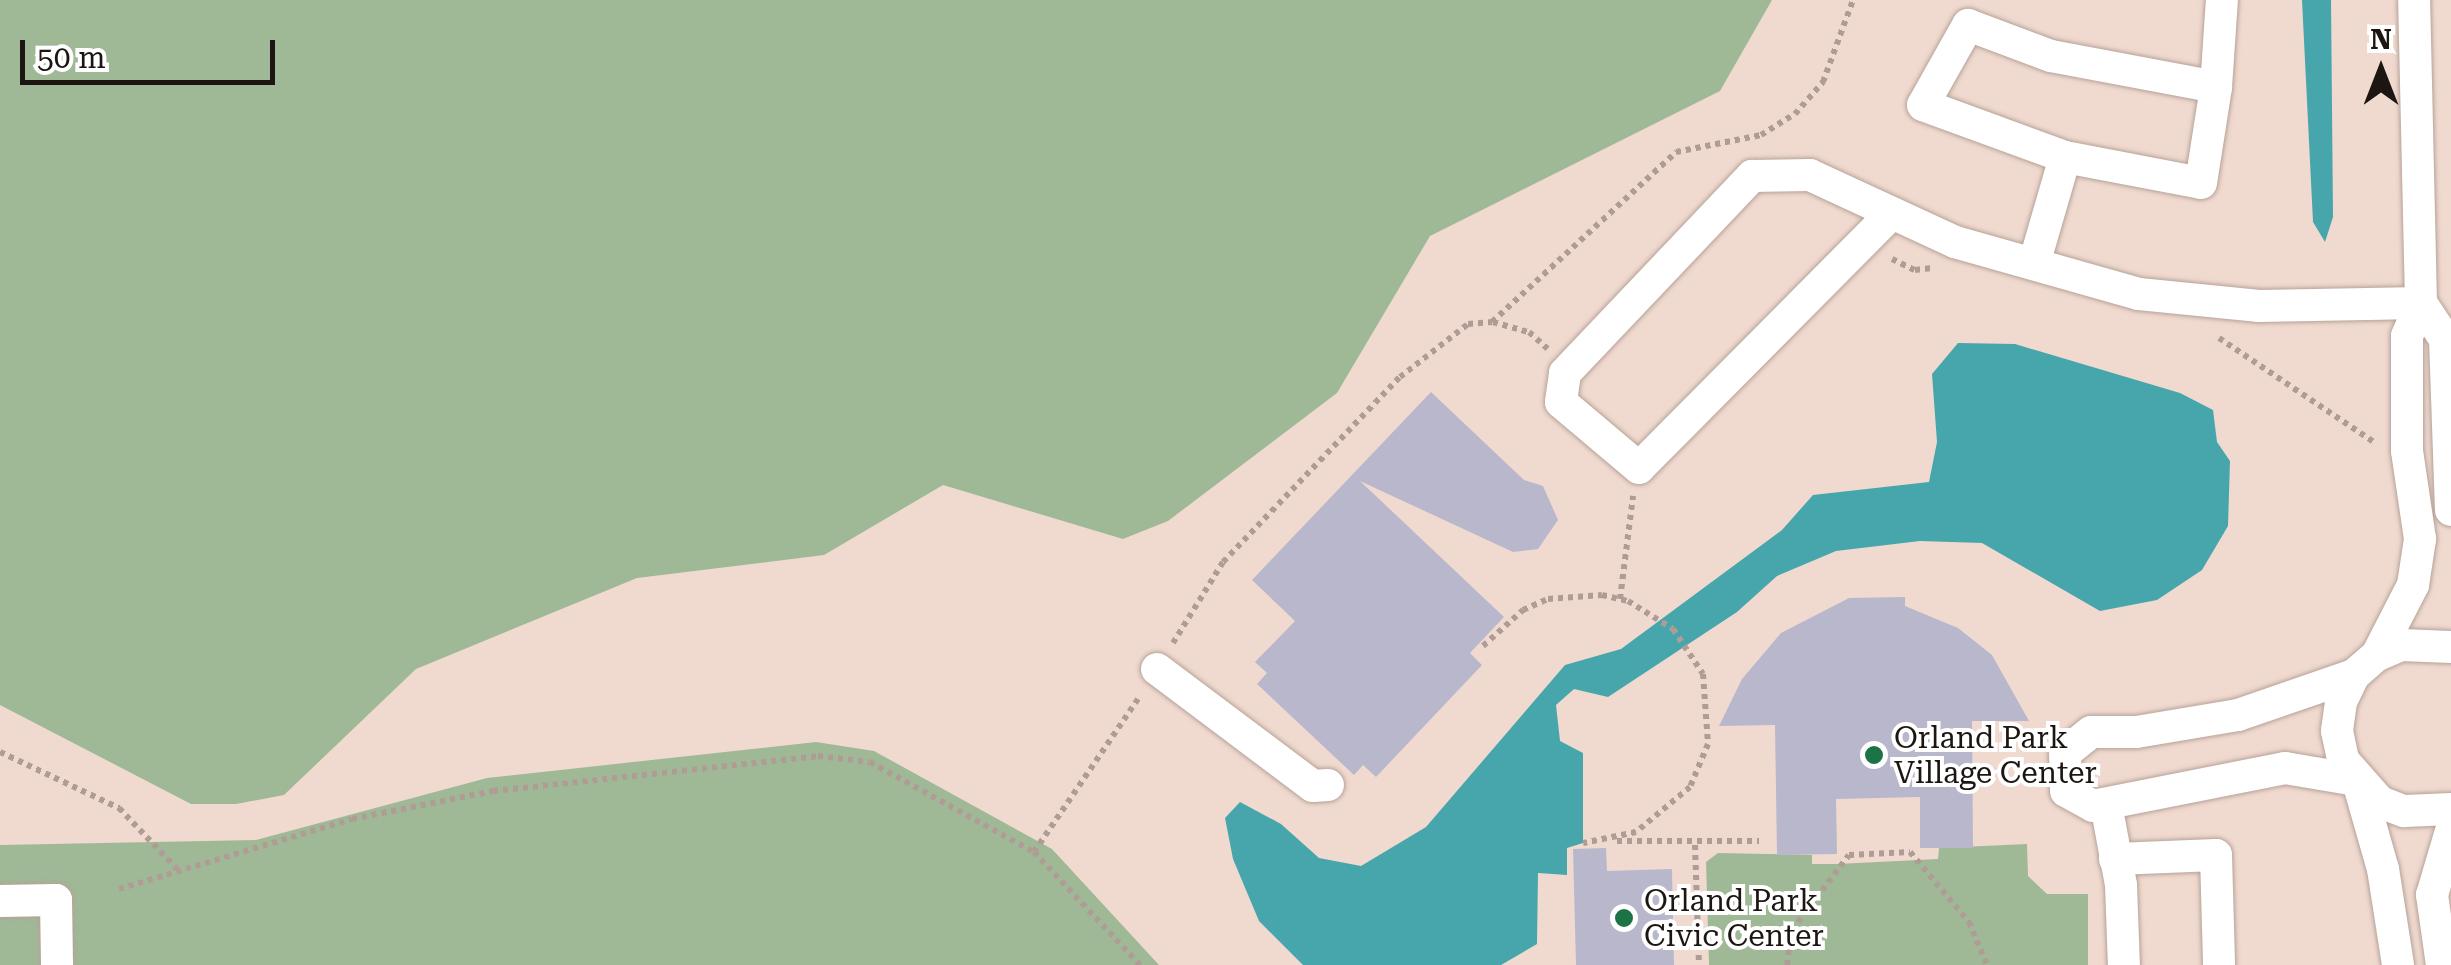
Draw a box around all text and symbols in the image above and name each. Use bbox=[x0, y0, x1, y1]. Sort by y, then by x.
scale bar bbox=[25, 20, 280, 82]
north arrow bbox=[2331, 20, 2431, 120]
text: N bbox=[2370, 23, 2392, 56]
text: 50 m bbox=[37, 40, 106, 75]
place label: Orland Park Village Center bbox=[1894, 720, 2097, 790]
marker: Orland Park Village Center bbox=[1863, 744, 1885, 766]
place label: Orland Park Civic Center bbox=[1644, 883, 1824, 954]
marker: Orland Park Civic Center bbox=[1613, 907, 1635, 929]

